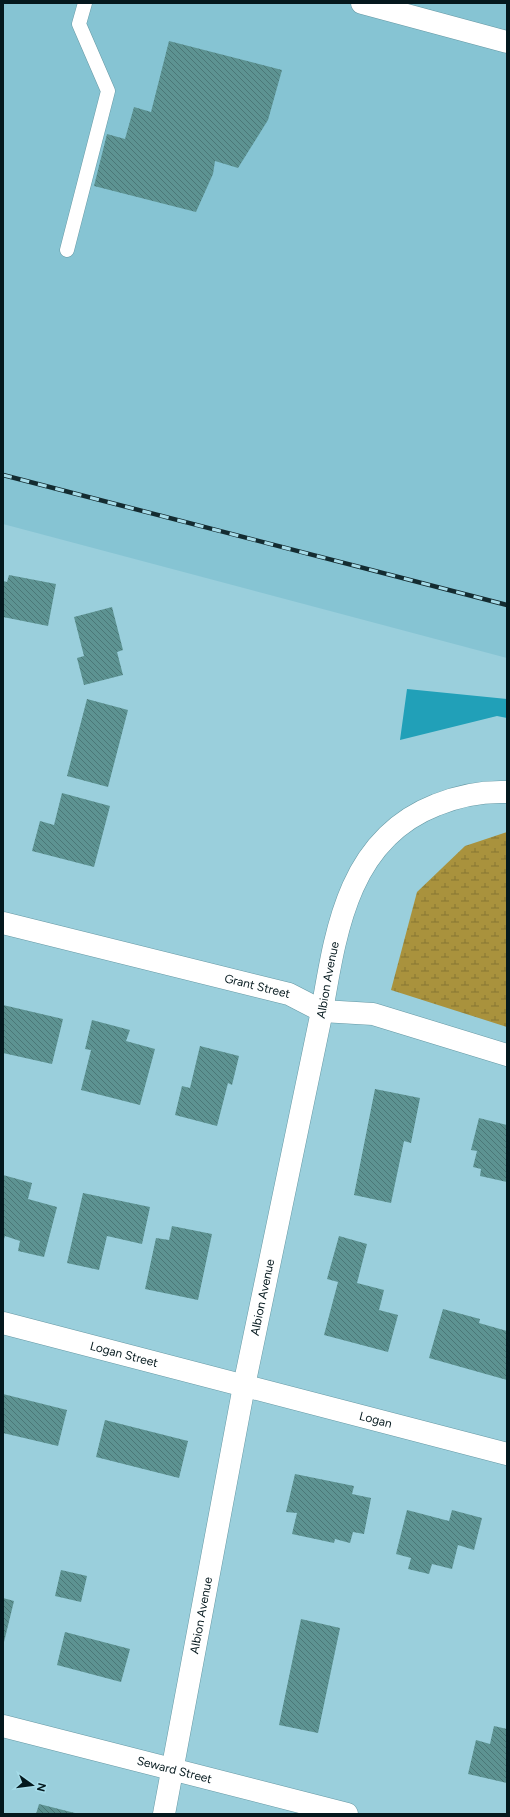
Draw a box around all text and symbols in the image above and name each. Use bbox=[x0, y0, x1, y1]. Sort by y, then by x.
street label: Albion Avenue bbox=[314, 940, 342, 1020]
street label: Grant Street bbox=[223, 971, 292, 1001]
street label: Albion Avenue bbox=[248, 1257, 277, 1337]
street label: Logan Street bbox=[88, 1339, 160, 1370]
street label: Logan bbox=[358, 1409, 394, 1431]
street label: Albion Avenue bbox=[187, 1575, 215, 1655]
street label: Seward Street bbox=[135, 1754, 214, 1786]
north arrow bbox=[12, 1765, 52, 1805]
text: N bbox=[34, 1782, 49, 1793]

